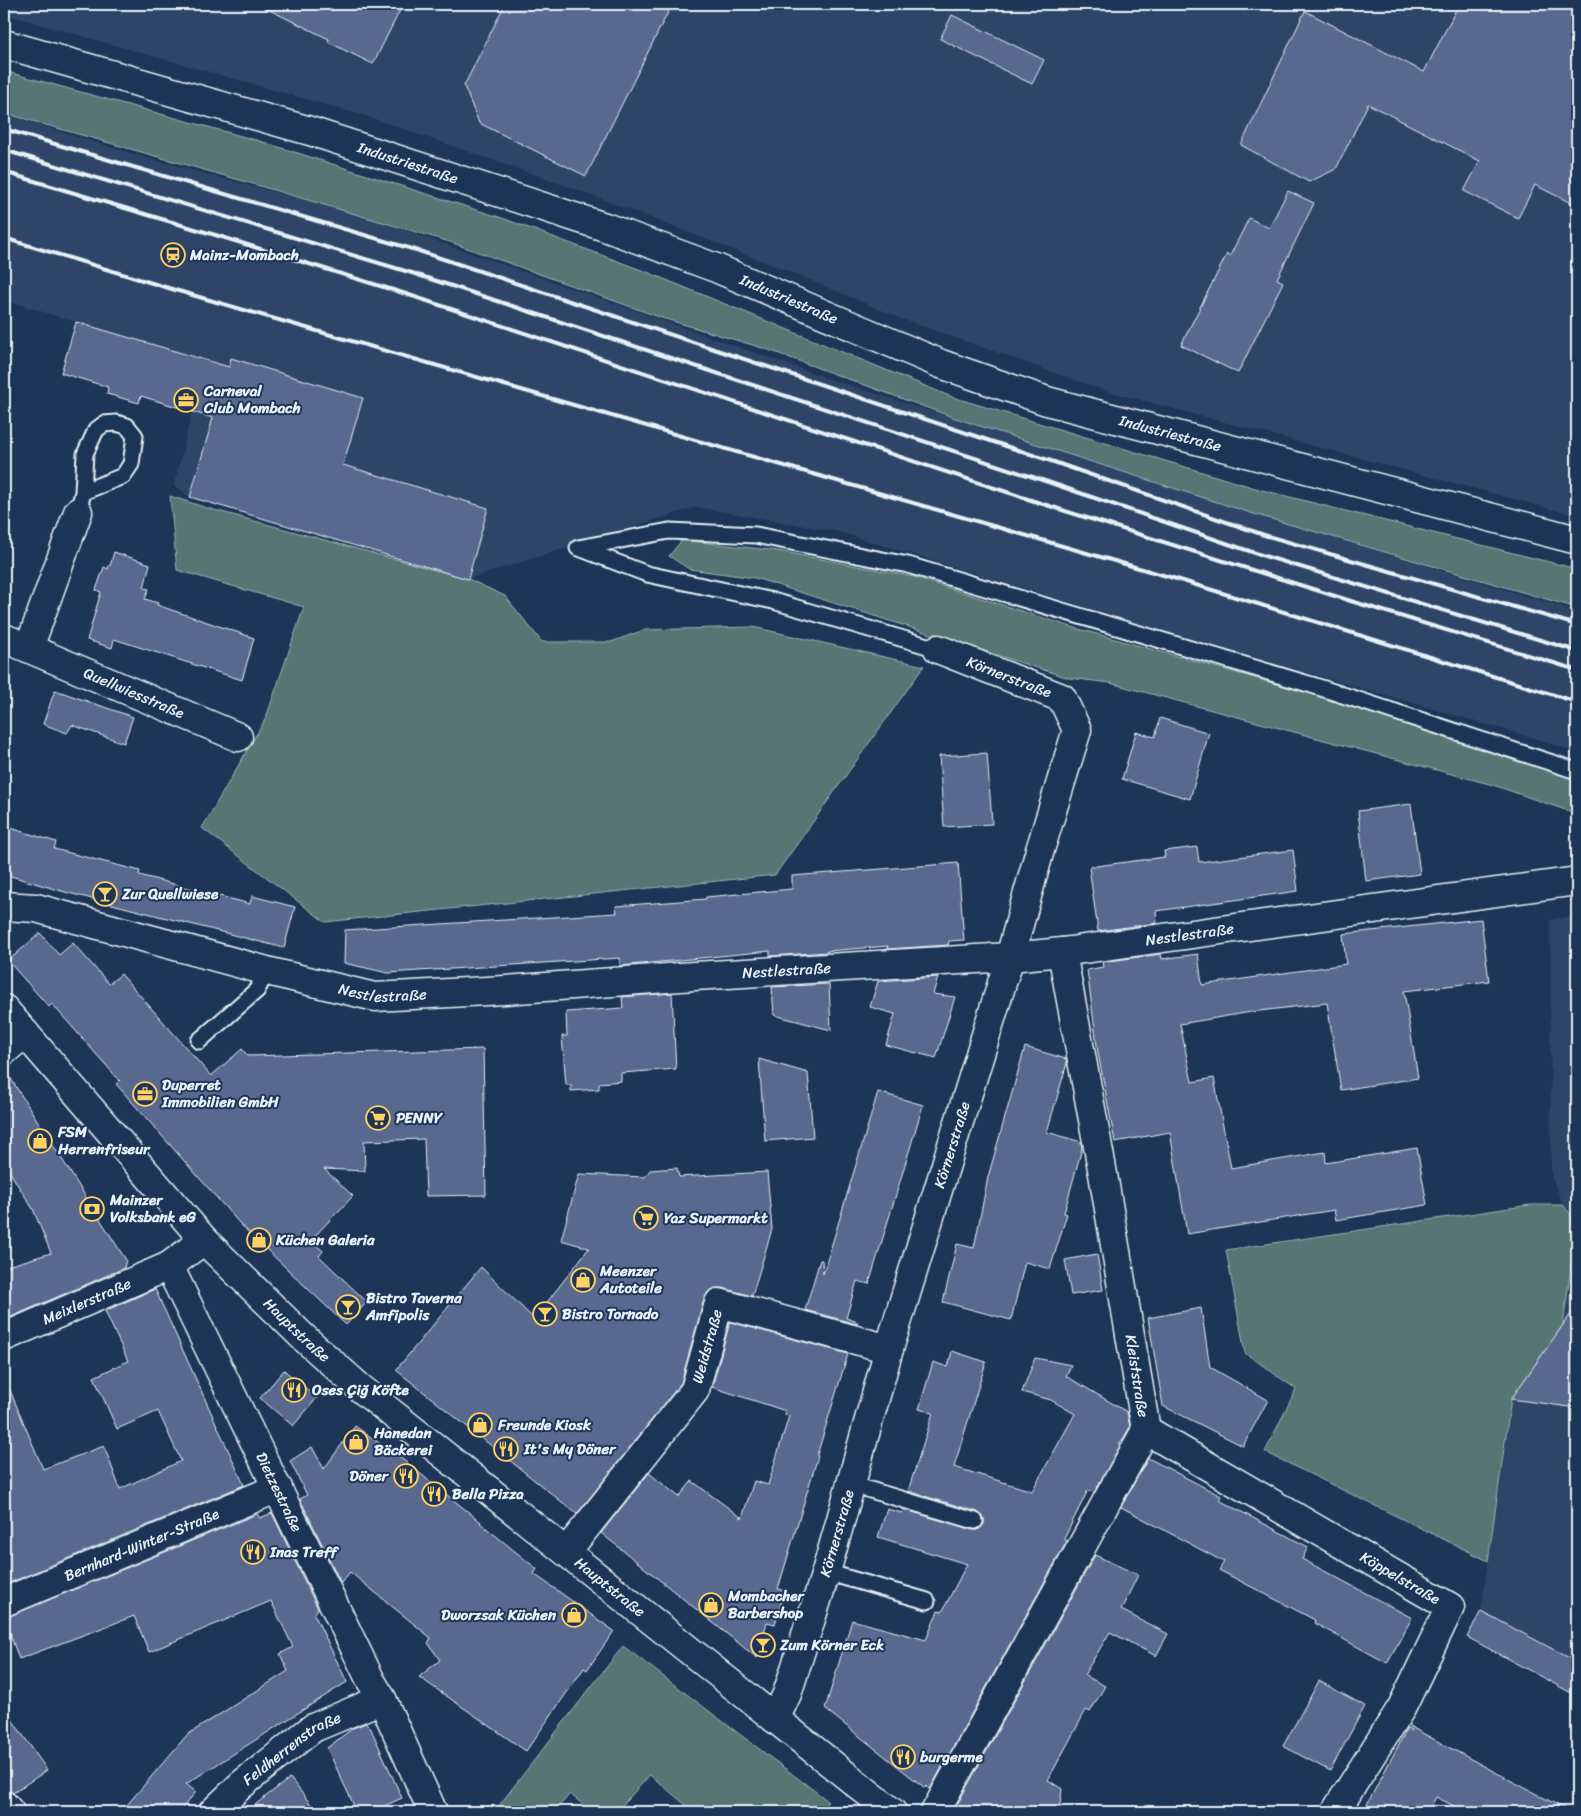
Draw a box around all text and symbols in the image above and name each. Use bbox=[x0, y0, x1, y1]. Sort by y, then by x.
street label: Industriestraße bbox=[353, 134, 462, 191]
station icon: Mainz-Mombach bbox=[160, 242, 186, 268]
place label: Mainz-Mombach bbox=[189, 242, 299, 268]
street label: Industriestraße bbox=[735, 266, 842, 332]
place label: Carneval Club Mombach bbox=[203, 378, 301, 421]
office icon: Carneval Club Mombach bbox=[173, 387, 199, 413]
street label: Industriestraße bbox=[1115, 407, 1224, 459]
street label: Körnerstraße bbox=[963, 649, 1055, 705]
street label: Quellwiesstraße bbox=[79, 660, 188, 726]
bar icon: Zur Quellwiese bbox=[92, 881, 118, 907]
place label: Zur Quellwiese bbox=[121, 881, 219, 907]
street label: Nestlestraße bbox=[1144, 915, 1236, 953]
street label: Nestlestraße bbox=[741, 955, 832, 986]
street label: Nestlestraße bbox=[336, 976, 428, 1010]
place label: Duperret Immobilien GmbH bbox=[161, 1072, 279, 1115]
office icon: Duperret Immobilien GmbH bbox=[132, 1081, 158, 1107]
street label: Körnerstraße bbox=[926, 1098, 978, 1192]
supermarket icon: PENNY bbox=[365, 1105, 391, 1131]
place label: PENNY bbox=[396, 1105, 444, 1131]
place label: FSM Herrenfriseur bbox=[57, 1119, 151, 1162]
shop icon: FSM Herrenfriseur bbox=[27, 1128, 53, 1154]
place label: Mainzer Volksbank eG bbox=[109, 1187, 197, 1230]
bank icon: Mainzer Volksbank eG bbox=[79, 1196, 105, 1222]
supermarket icon: Yaz Supermarkt bbox=[633, 1205, 659, 1231]
place label: Yaz Supermarkt bbox=[664, 1205, 768, 1231]
shop icon: Küchen Galeria bbox=[246, 1227, 272, 1253]
place label: Küchen Galeria bbox=[275, 1227, 375, 1253]
place label: Meenzer Autoteile bbox=[599, 1258, 662, 1301]
shop icon: Meenzer Autoteile bbox=[570, 1267, 596, 1293]
street label: Meixlerstraße bbox=[38, 1271, 136, 1332]
place label: Bistro Taverna Amfipolis bbox=[365, 1285, 462, 1328]
street label: Hauptstraße bbox=[257, 1292, 337, 1369]
bar icon: Bistro Taverna Amfipolis bbox=[335, 1294, 361, 1320]
bar icon: Bistro Tornado bbox=[532, 1301, 558, 1327]
place label: Bistro Tornado bbox=[562, 1301, 659, 1327]
street label: Weidstraße bbox=[684, 1306, 730, 1386]
street label: Kleiststraße bbox=[1118, 1333, 1156, 1419]
restaurant icon: Oses Çiğ Köfte bbox=[281, 1377, 307, 1403]
place label: Oses Çiğ Köfte bbox=[311, 1377, 409, 1403]
shop icon: Freunde Kiosk bbox=[467, 1412, 493, 1438]
place label: Freunde Kiosk bbox=[497, 1412, 592, 1438]
place label: Hanedan Bäckerei bbox=[373, 1420, 433, 1463]
shop icon: Hanedan Bäckerei bbox=[343, 1429, 369, 1455]
restaurant icon: It's My Döner bbox=[493, 1436, 519, 1462]
place label: It's My Döner bbox=[523, 1436, 617, 1462]
street label: Dietzestraße bbox=[248, 1448, 310, 1537]
place label: Döner bbox=[349, 1463, 390, 1489]
restaurant icon: Döner bbox=[393, 1463, 419, 1489]
restaurant icon: Bella Pizza bbox=[421, 1481, 447, 1507]
place label: Bella Pizza bbox=[452, 1481, 524, 1507]
street label: Körnerstraße bbox=[812, 1487, 862, 1580]
street label: Bernhard-Winter-Straße bbox=[60, 1501, 223, 1589]
restaurant icon: Inas Treff bbox=[240, 1539, 266, 1565]
place label: Inas Treff bbox=[269, 1539, 340, 1565]
street label: Köppelstraße bbox=[1355, 1544, 1445, 1612]
street label: Hauptstraße bbox=[568, 1550, 651, 1624]
place label: Mombacher Barbershop bbox=[727, 1583, 805, 1626]
shop icon: Mombacher Barbershop bbox=[698, 1592, 724, 1618]
place label: Dworzsak Küchen bbox=[441, 1602, 557, 1628]
shop icon: Dworzsak Küchen bbox=[561, 1602, 587, 1628]
bar icon: Zum Körner Eck bbox=[750, 1632, 776, 1658]
place label: Zum Körner Eck bbox=[779, 1632, 884, 1658]
street label: Feldherrenstraße bbox=[237, 1704, 346, 1792]
restaurant icon: burgerme bbox=[890, 1744, 916, 1770]
place label: burgerme bbox=[919, 1744, 983, 1770]

